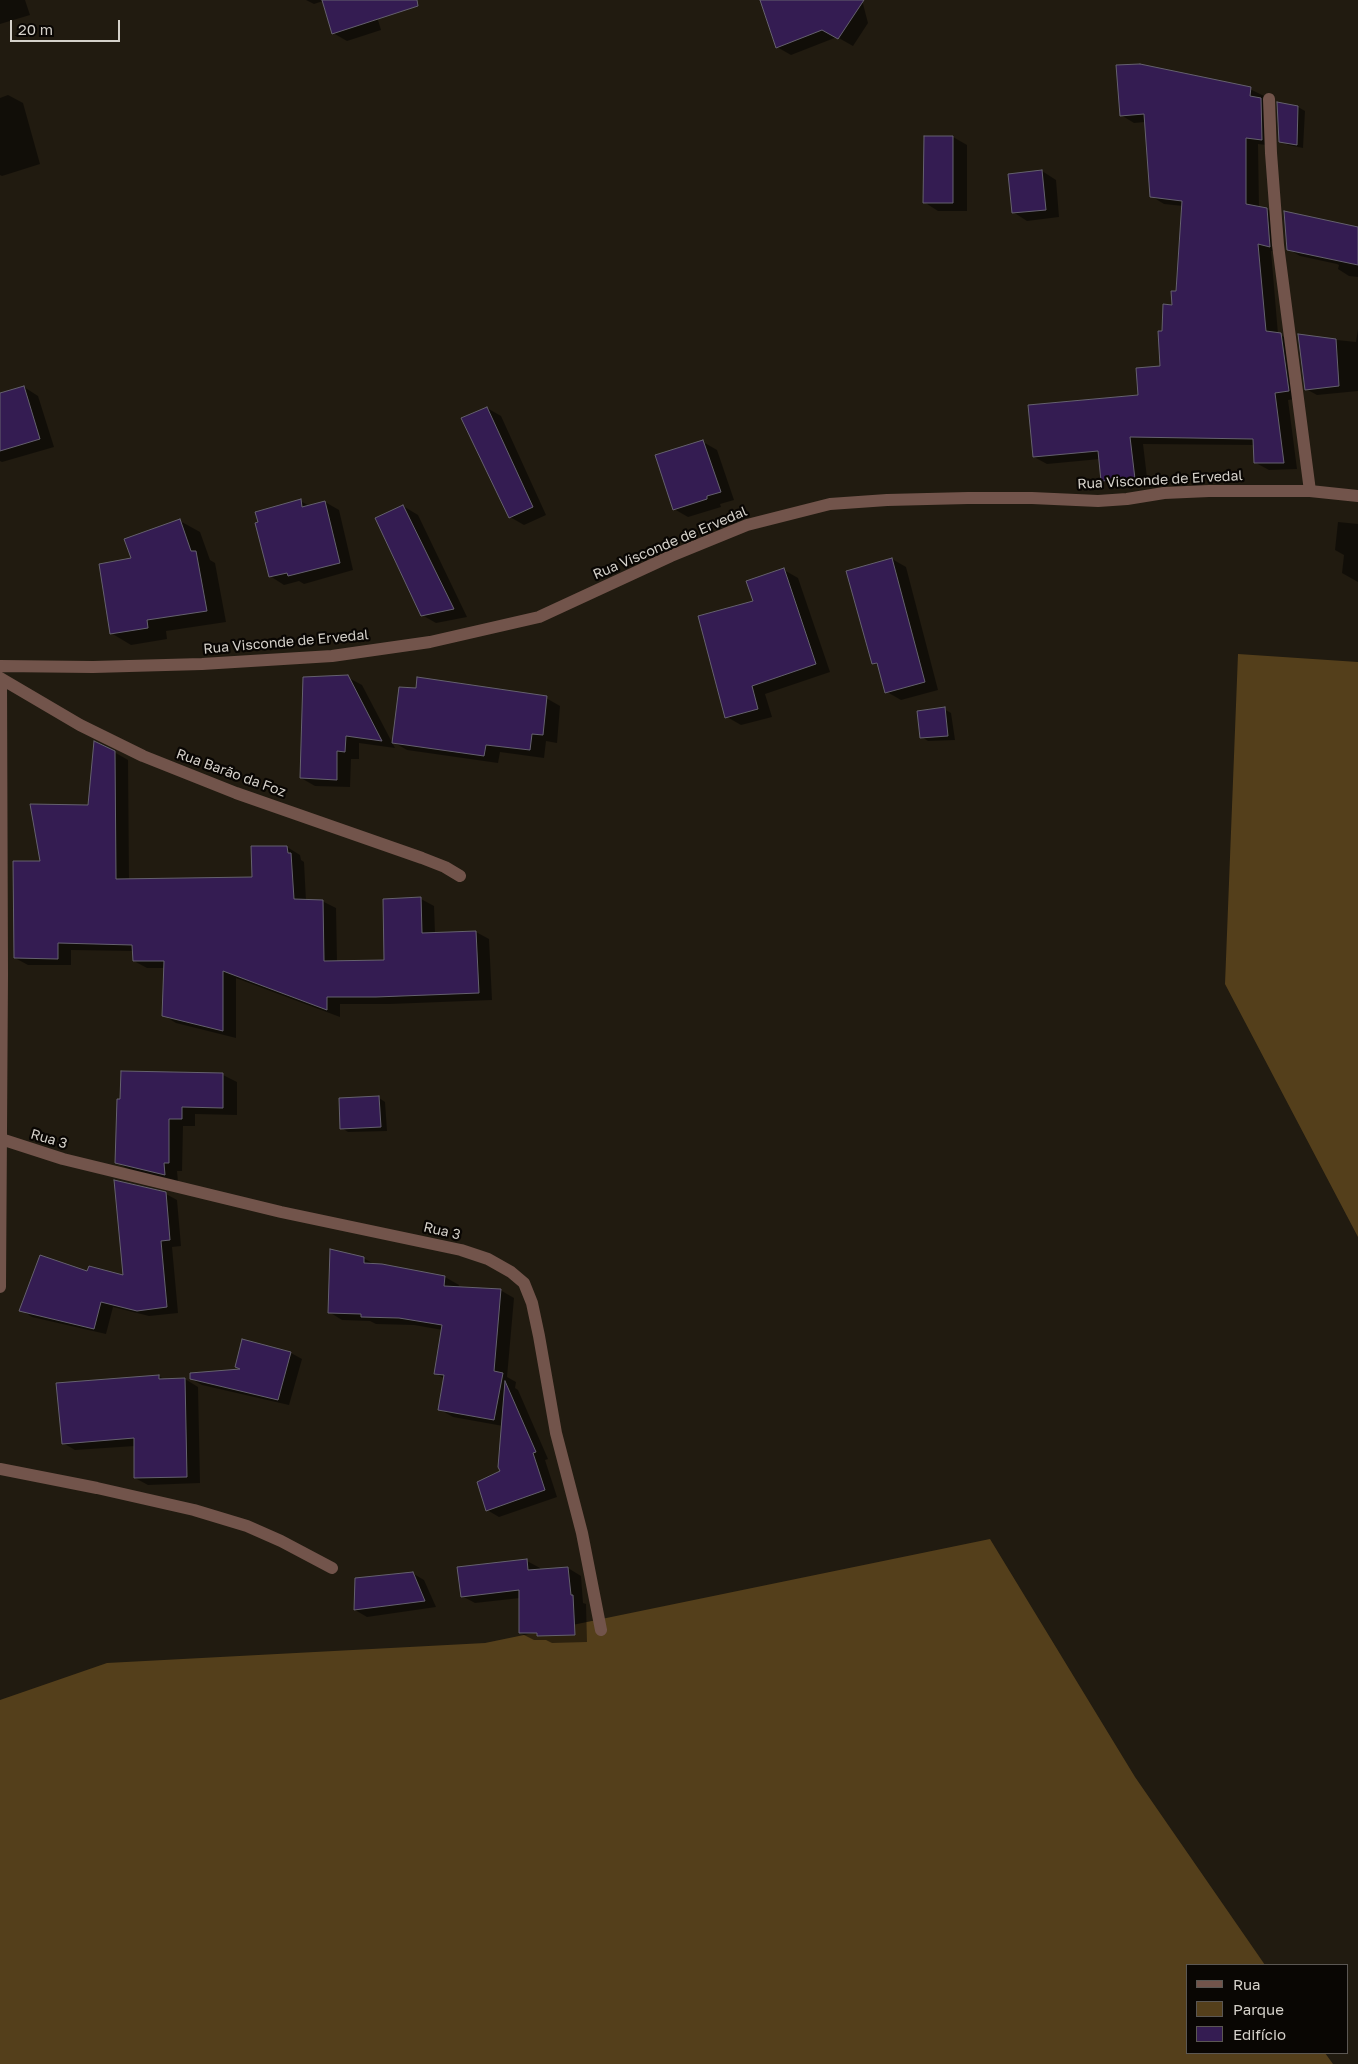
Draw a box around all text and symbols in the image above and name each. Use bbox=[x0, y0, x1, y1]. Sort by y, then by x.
scale bar bbox=[12, 10, 122, 42]
text: 20 m bbox=[18, 20, 53, 38]
street label: Rua Visconde de Ervedal bbox=[1077, 467, 1243, 493]
street label: Rua Visconde de Ervedal bbox=[590, 503, 750, 583]
street label: Rua Visconde de Ervedal bbox=[203, 626, 369, 658]
street label: Rua Barão da Foz bbox=[174, 745, 288, 801]
street label: Rua 3 bbox=[29, 1126, 69, 1152]
street label: Rua 3 bbox=[422, 1219, 462, 1243]
legend bbox=[1186, 1964, 1348, 2054]
text: Rua bbox=[1233, 1975, 1260, 1993]
text: Parque bbox=[1233, 2000, 1284, 2018]
text: Edifício bbox=[1233, 2025, 1286, 2043]

